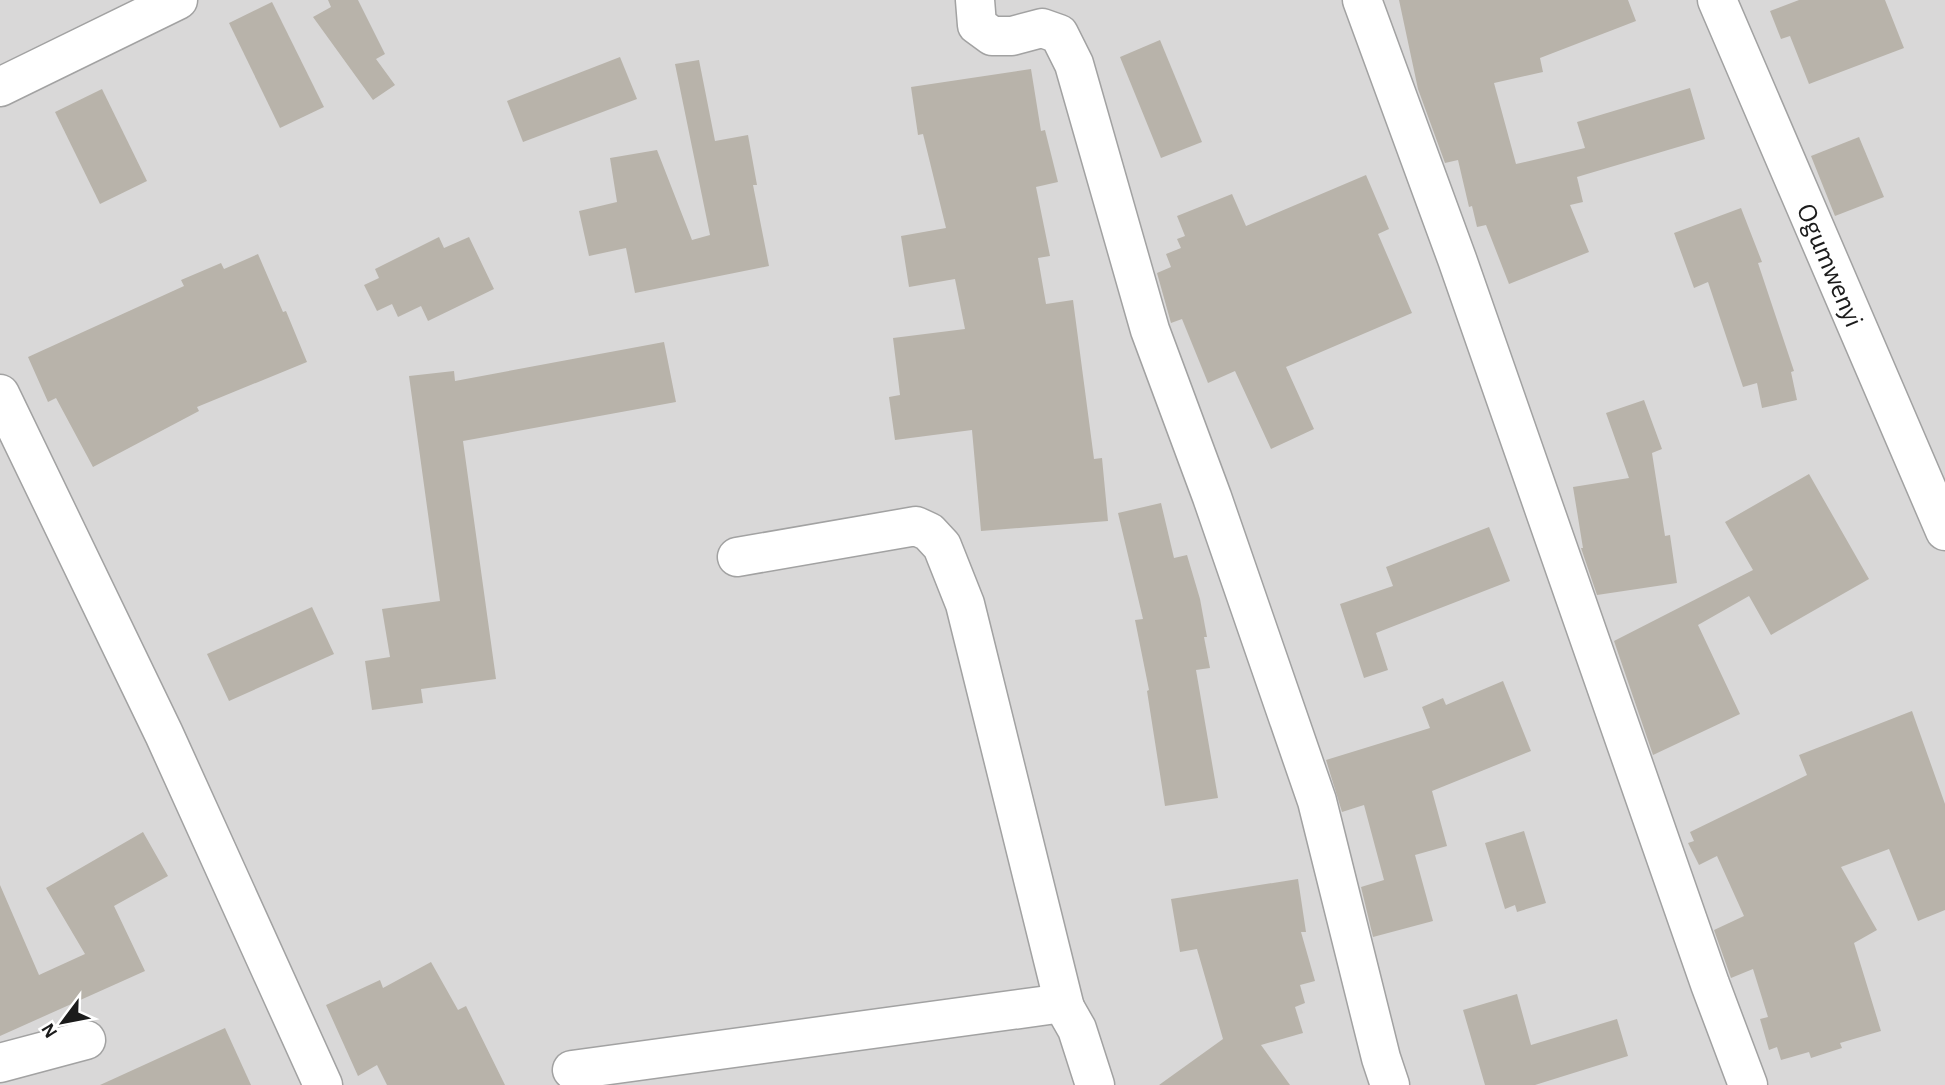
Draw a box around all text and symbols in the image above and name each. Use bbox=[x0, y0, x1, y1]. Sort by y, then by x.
street label: Ogumwenyi bbox=[1791, 200, 1868, 332]
north arrow bbox=[28, 987, 98, 1057]
text: N bbox=[38, 1020, 61, 1041]

